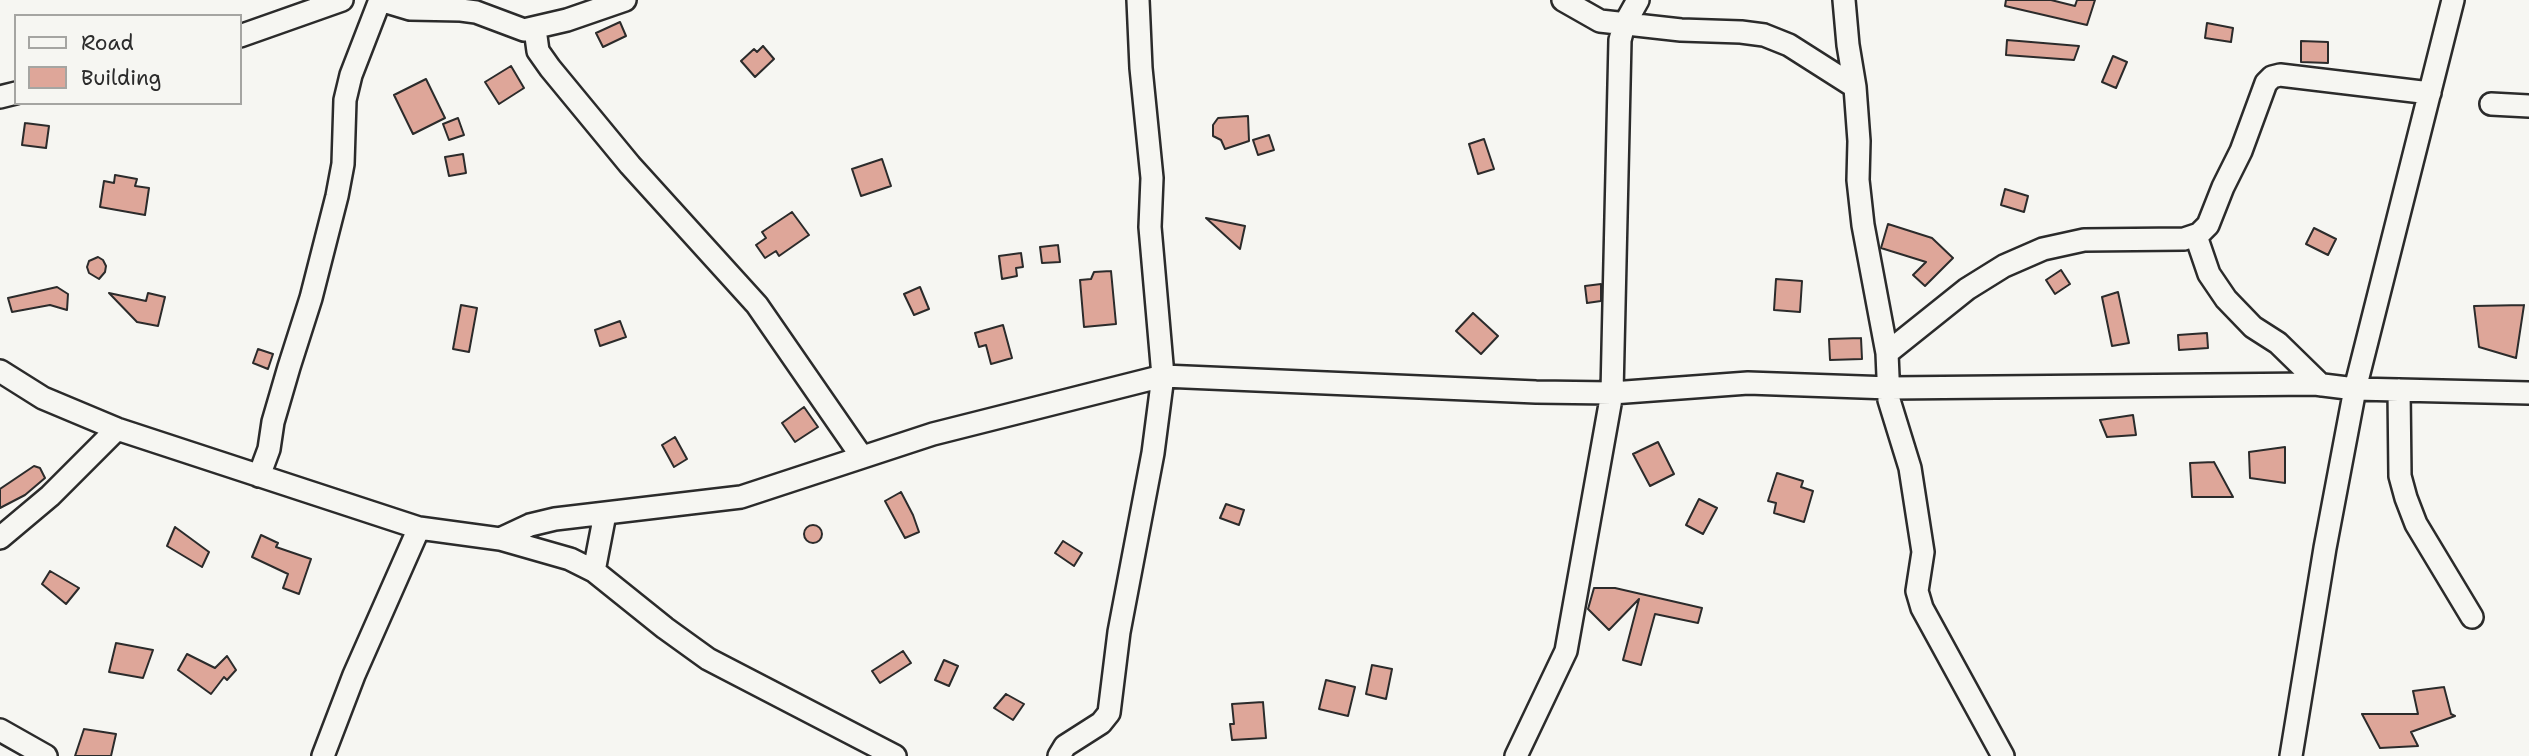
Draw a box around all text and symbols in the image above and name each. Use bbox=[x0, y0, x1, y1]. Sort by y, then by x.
legend bbox=[14, 14, 242, 105]
text: Road bbox=[81, 29, 134, 57]
text: Building bbox=[81, 64, 161, 92]

